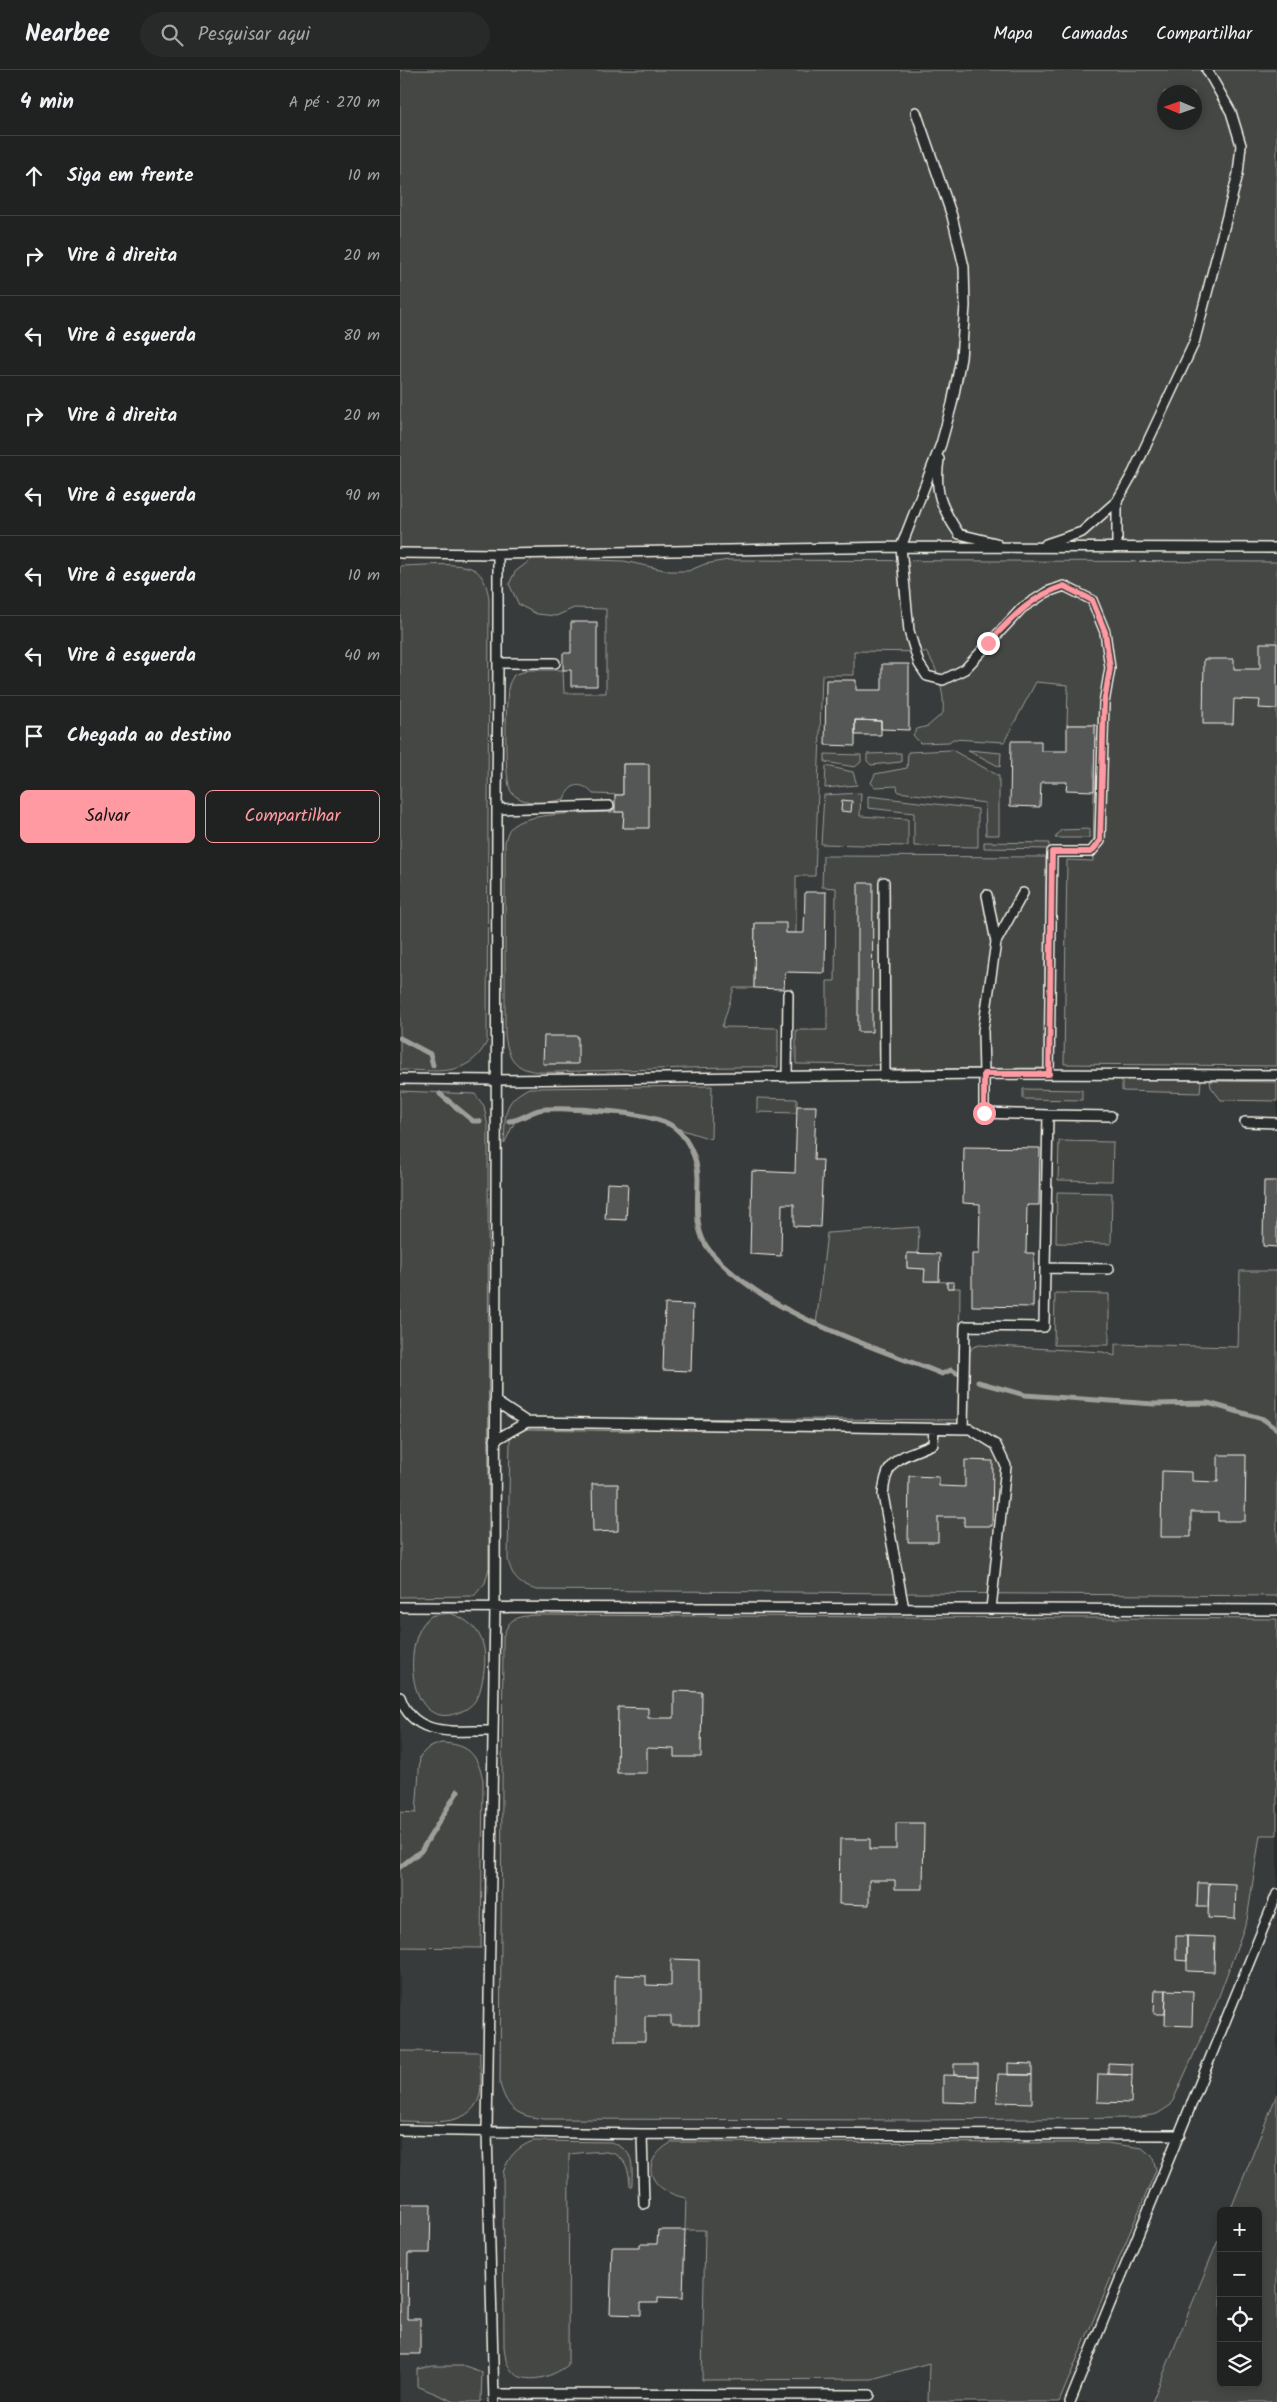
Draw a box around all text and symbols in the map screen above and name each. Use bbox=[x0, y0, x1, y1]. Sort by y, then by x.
search box bbox=[140, 12, 490, 57]
text: Nearbee bbox=[25, 15, 110, 54]
text: Pesquisar aqui bbox=[198, 20, 310, 50]
text: Mapa bbox=[993, 20, 1033, 49]
text: Camadas bbox=[1061, 20, 1128, 49]
text: Compartilhar bbox=[1156, 20, 1252, 49]
icon: search bbox=[158, 21, 186, 49]
north arrow bbox=[1157, 85, 1202, 130]
text: 4 min bbox=[20, 86, 74, 119]
text: A pé · 270 m bbox=[289, 90, 380, 115]
text: Siga em frente bbox=[67, 161, 194, 191]
icon: ahead bbox=[20, 162, 48, 190]
text: 10 m bbox=[348, 163, 380, 188]
text: Vire à direita bbox=[67, 241, 177, 271]
icon: right bbox=[20, 242, 48, 270]
text: 20 m bbox=[344, 243, 380, 268]
text: Vire à esquerda bbox=[67, 321, 196, 351]
icon: left bbox=[20, 322, 48, 350]
text: 80 m bbox=[343, 323, 380, 348]
text: Vire à direita bbox=[67, 401, 177, 431]
icon: right bbox=[20, 402, 48, 430]
text: 20 m bbox=[344, 403, 380, 428]
text: Vire à esquerda bbox=[67, 481, 196, 511]
icon: left bbox=[20, 482, 48, 510]
text: 90 m bbox=[345, 483, 380, 508]
text: Vire à esquerda bbox=[67, 561, 196, 591]
icon: left bbox=[20, 562, 48, 590]
text: 10 m bbox=[348, 563, 380, 588]
route end bbox=[977, 632, 1000, 655]
text: Vire à esquerda bbox=[67, 641, 196, 671]
icon: left bbox=[20, 642, 48, 670]
text: 40 m bbox=[344, 643, 380, 668]
text: Chegada ao destino bbox=[67, 721, 232, 751]
icon: arrive bbox=[20, 722, 48, 750]
button: Salvar bbox=[20, 790, 195, 843]
button: Compartilhar bbox=[205, 790, 380, 843]
route start bbox=[973, 1102, 996, 1125]
map controls bbox=[1217, 2207, 1262, 2387]
button: + bbox=[1217, 2207, 1262, 2252]
button: − bbox=[1217, 2252, 1262, 2297]
button: locate bbox=[1217, 2297, 1262, 2342]
button: layers bbox=[1217, 2342, 1262, 2387]

